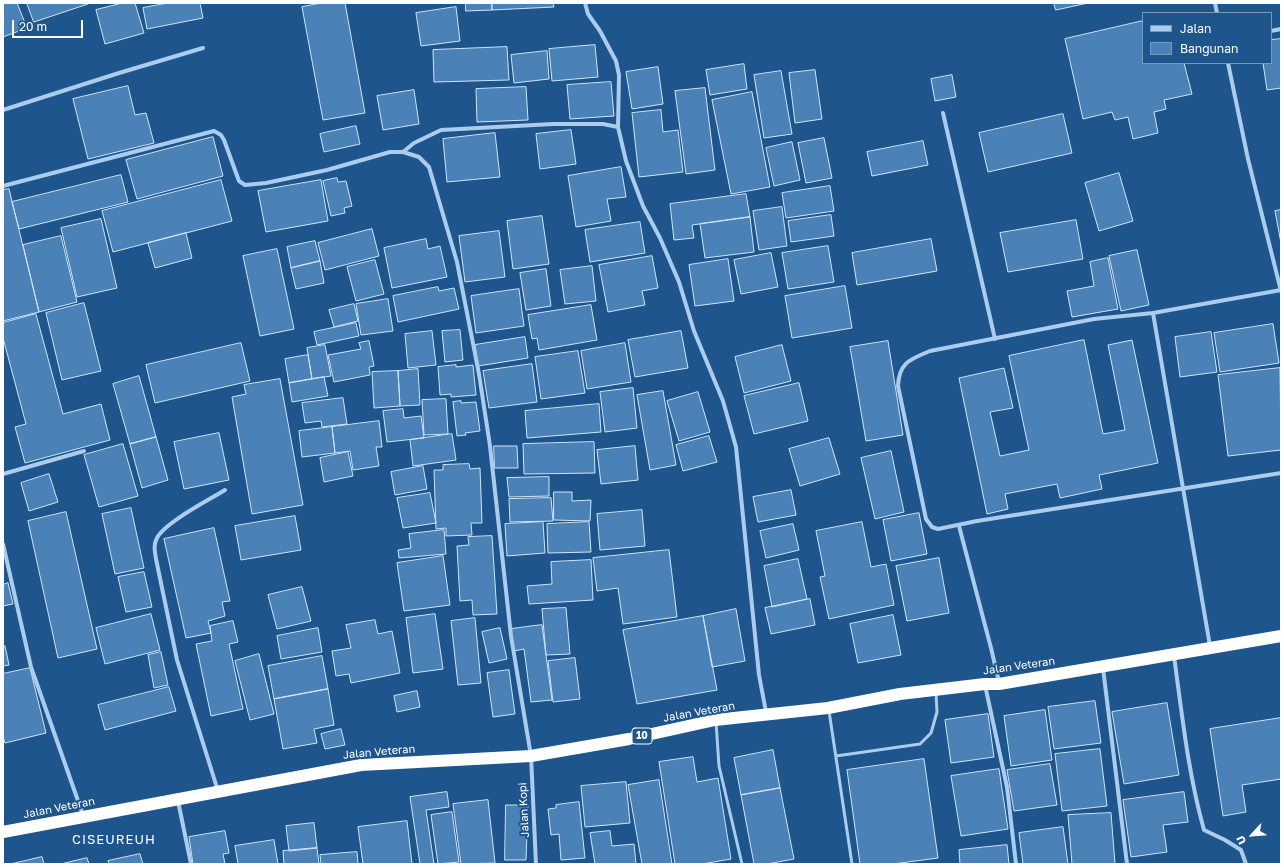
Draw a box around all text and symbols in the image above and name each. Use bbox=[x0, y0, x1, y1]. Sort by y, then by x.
scale bar bbox=[14, 12, 85, 38]
legend bbox=[1142, 12, 1272, 64]
text: 20 m bbox=[19, 19, 47, 34]
text: Jalan bbox=[1180, 21, 1211, 36]
text: Bangunan bbox=[1180, 41, 1238, 56]
street label: Jalan Veteran bbox=[982, 654, 1056, 678]
street label: Jalan Veteran bbox=[662, 699, 736, 725]
road number: 10 bbox=[632, 728, 652, 744]
street label: Jalan Veteran bbox=[342, 742, 416, 762]
street label: Jalan Kopi bbox=[516, 782, 532, 838]
street label: Jalan Veteran bbox=[22, 795, 96, 821]
north arrow bbox=[1232, 815, 1272, 855]
district label: CISEUREUH bbox=[72, 832, 156, 848]
text: U bbox=[1233, 834, 1248, 847]

